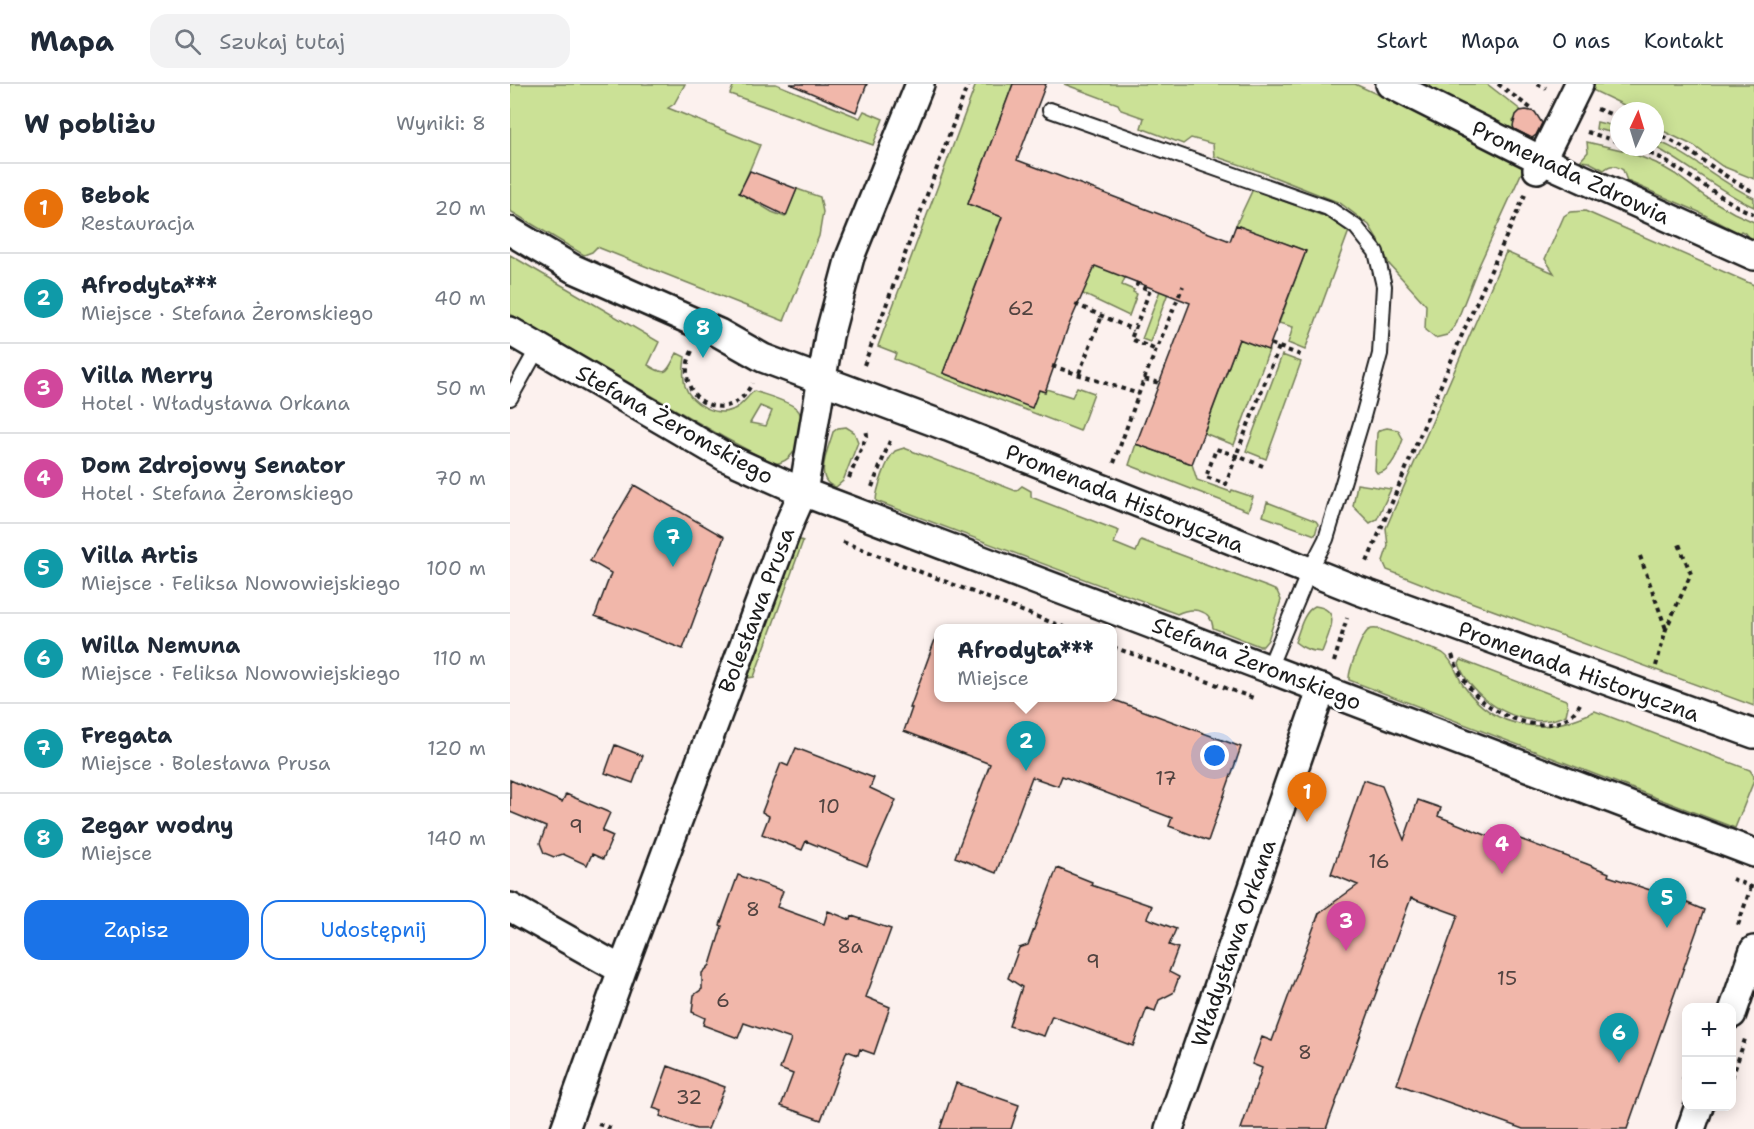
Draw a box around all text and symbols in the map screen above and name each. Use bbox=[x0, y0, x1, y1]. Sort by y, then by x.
search box bbox=[150, 14, 570, 68]
text: Mapa bbox=[30, 22, 114, 60]
icon: search bbox=[171, 25, 204, 58]
text: Szukaj tutaj bbox=[219, 27, 345, 56]
text: Start bbox=[1377, 27, 1428, 55]
text: Mapa bbox=[1461, 27, 1519, 55]
text: O nas bbox=[1552, 27, 1611, 55]
text: Kontakt bbox=[1644, 27, 1724, 55]
north arrow bbox=[1610, 102, 1664, 156]
text: W pobliżu bbox=[24, 106, 156, 141]
text: Wyniki: 8 bbox=[396, 110, 486, 136]
street label: Promenada Zdrowia bbox=[1467, 114, 1675, 231]
text: Bebok bbox=[81, 181, 150, 210]
text: 1 bbox=[39, 195, 48, 221]
text: 20 m bbox=[435, 195, 486, 221]
text: Restauracja bbox=[81, 210, 195, 236]
text: Afrodyta*** bbox=[81, 271, 217, 300]
text: 2 bbox=[37, 285, 51, 311]
text: 40 m bbox=[434, 285, 486, 311]
house number: 62 bbox=[1008, 295, 1034, 321]
text: Miejsce · Stefana Żeromskiego bbox=[81, 300, 373, 326]
pin: 8 bbox=[684, 308, 722, 358]
street label: Stefana Żeromskiego bbox=[571, 358, 779, 491]
text: Villa Merry bbox=[81, 361, 213, 390]
text: 3 bbox=[37, 375, 51, 401]
text: 50 m bbox=[436, 375, 486, 401]
text: Hotel · Władysława Orkana bbox=[81, 390, 350, 416]
street label: Promenada Historyczna bbox=[1001, 437, 1249, 560]
text: Dom Zdrojowy Senator bbox=[81, 451, 346, 480]
text: 4 bbox=[37, 465, 51, 491]
text: 70 m bbox=[434, 465, 486, 491]
text: Hotel · Stefana Żeromskiego bbox=[81, 480, 354, 506]
pin: 7 bbox=[654, 518, 692, 567]
street label: Bolesława Prusa bbox=[712, 523, 801, 697]
text: Villa Artis bbox=[81, 541, 198, 570]
text: 5 bbox=[37, 555, 50, 581]
text: 100 m bbox=[426, 555, 486, 581]
text: Miejsce · Feliksa Nowowiejskiego bbox=[81, 570, 400, 596]
street label: Stefana Żeromskiego bbox=[1148, 610, 1366, 717]
street label: Promenada Historyczna bbox=[1454, 614, 1704, 729]
popup bbox=[934, 624, 1117, 702]
text: Willa Nemuna bbox=[81, 631, 240, 660]
text: Afrodyta*** bbox=[957, 636, 1094, 665]
text: 6 bbox=[37, 645, 51, 671]
text: 110 m bbox=[432, 645, 486, 671]
text: Miejsce · Feliksa Nowowiejskiego bbox=[81, 660, 400, 686]
text: Miejsce bbox=[957, 665, 1029, 691]
text: Fregata bbox=[81, 721, 172, 750]
pin: 2 bbox=[1006, 722, 1046, 771]
text: 7 bbox=[37, 735, 51, 761]
text: 120 m bbox=[427, 735, 486, 761]
your location bbox=[1200, 741, 1229, 770]
text: Miejsce · Bolesława Prusa bbox=[81, 750, 330, 776]
house number: 17 bbox=[1155, 765, 1177, 791]
pin: 1 bbox=[1288, 772, 1326, 822]
house number: 10 bbox=[818, 793, 840, 819]
text: Zegar wodny bbox=[81, 811, 234, 840]
house number: 9 bbox=[569, 813, 583, 839]
pin: 4 bbox=[1482, 824, 1522, 874]
text: 8 bbox=[37, 825, 51, 851]
text: 140 m bbox=[427, 825, 486, 851]
street label: Władysława Orkana bbox=[1184, 835, 1283, 1051]
text: Miejsce bbox=[81, 840, 152, 866]
house number: 16 bbox=[1368, 848, 1390, 874]
pin: 5 bbox=[1648, 878, 1686, 928]
house number: 8 bbox=[746, 896, 760, 922]
button: Zapisz bbox=[24, 900, 249, 960]
button: Udostępnij bbox=[261, 900, 486, 960]
pin: 3 bbox=[1326, 902, 1366, 951]
house number: 8a bbox=[837, 933, 863, 959]
house number: 9 bbox=[1086, 948, 1100, 974]
house number: 15 bbox=[1497, 965, 1517, 991]
house number: 6 bbox=[716, 987, 730, 1013]
map controls bbox=[1682, 1003, 1736, 1111]
button: + bbox=[1682, 1003, 1736, 1057]
pin: 6 bbox=[1600, 1014, 1638, 1063]
house number: 8 bbox=[1298, 1039, 1312, 1065]
button: − bbox=[1682, 1057, 1736, 1111]
house number: 32 bbox=[676, 1084, 702, 1110]

